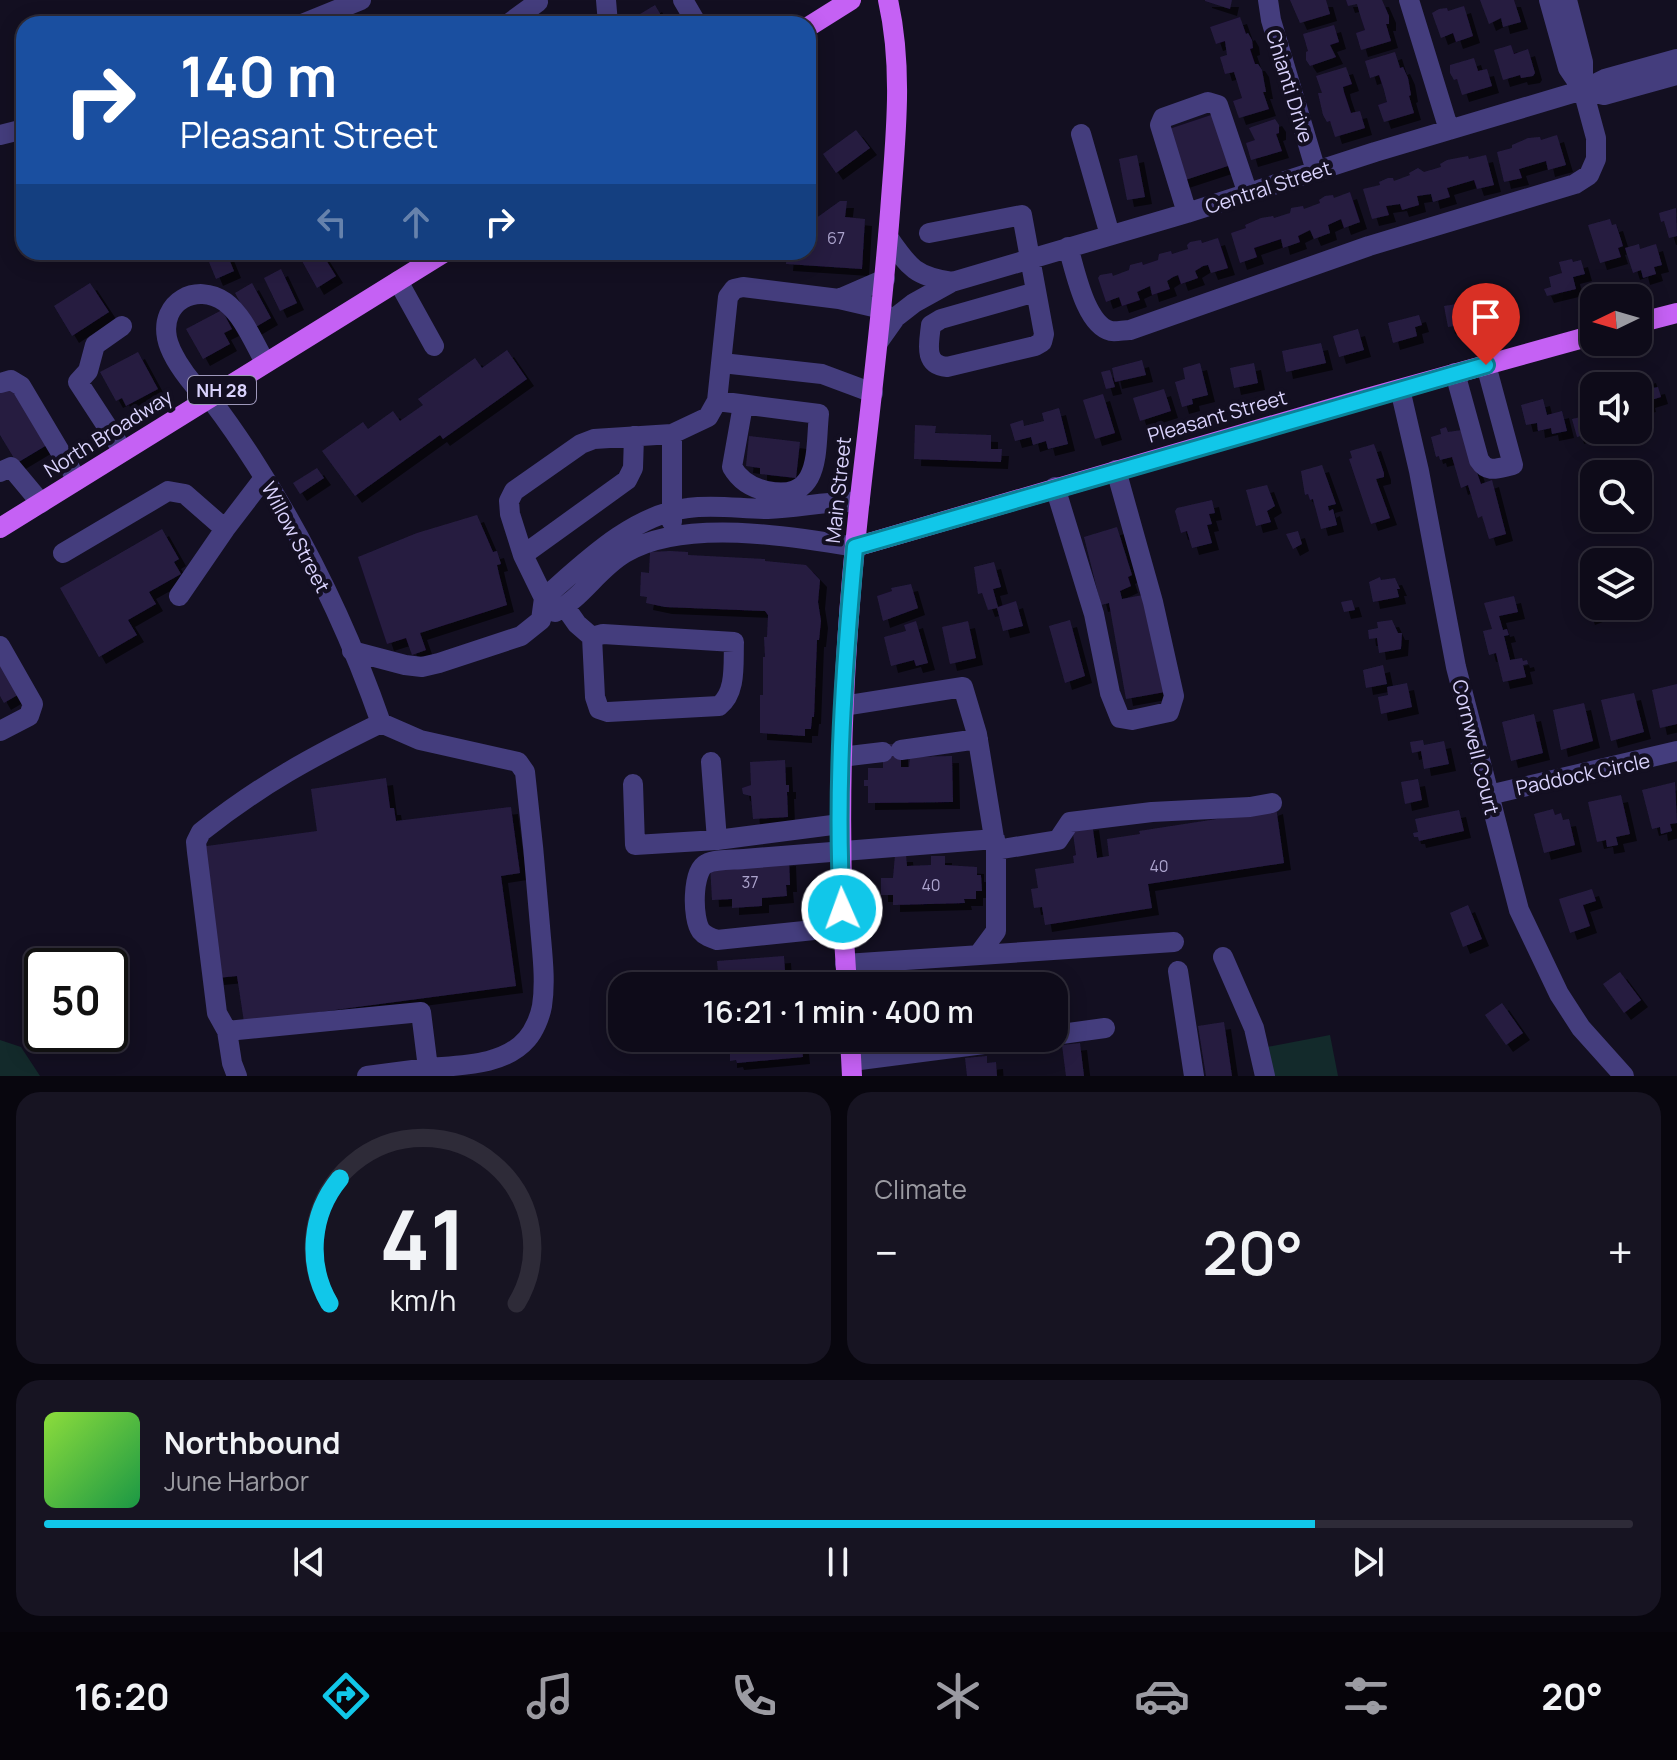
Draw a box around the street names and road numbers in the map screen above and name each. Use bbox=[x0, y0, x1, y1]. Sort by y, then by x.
street label: Chianti Drive bbox=[1260, 26, 1320, 146]
street label: Central Street bbox=[1202, 154, 1334, 220]
road number: NH 28 bbox=[188, 376, 256, 404]
street label: North Broadway bbox=[39, 383, 178, 483]
street label: Pleasant Street bbox=[1144, 383, 1290, 449]
street label: Main Street bbox=[819, 435, 857, 545]
street label: Willow Street bbox=[255, 477, 337, 597]
street label: Cornwell Court bbox=[1446, 677, 1506, 817]
street label: Paddock Circle bbox=[1513, 747, 1653, 801]

